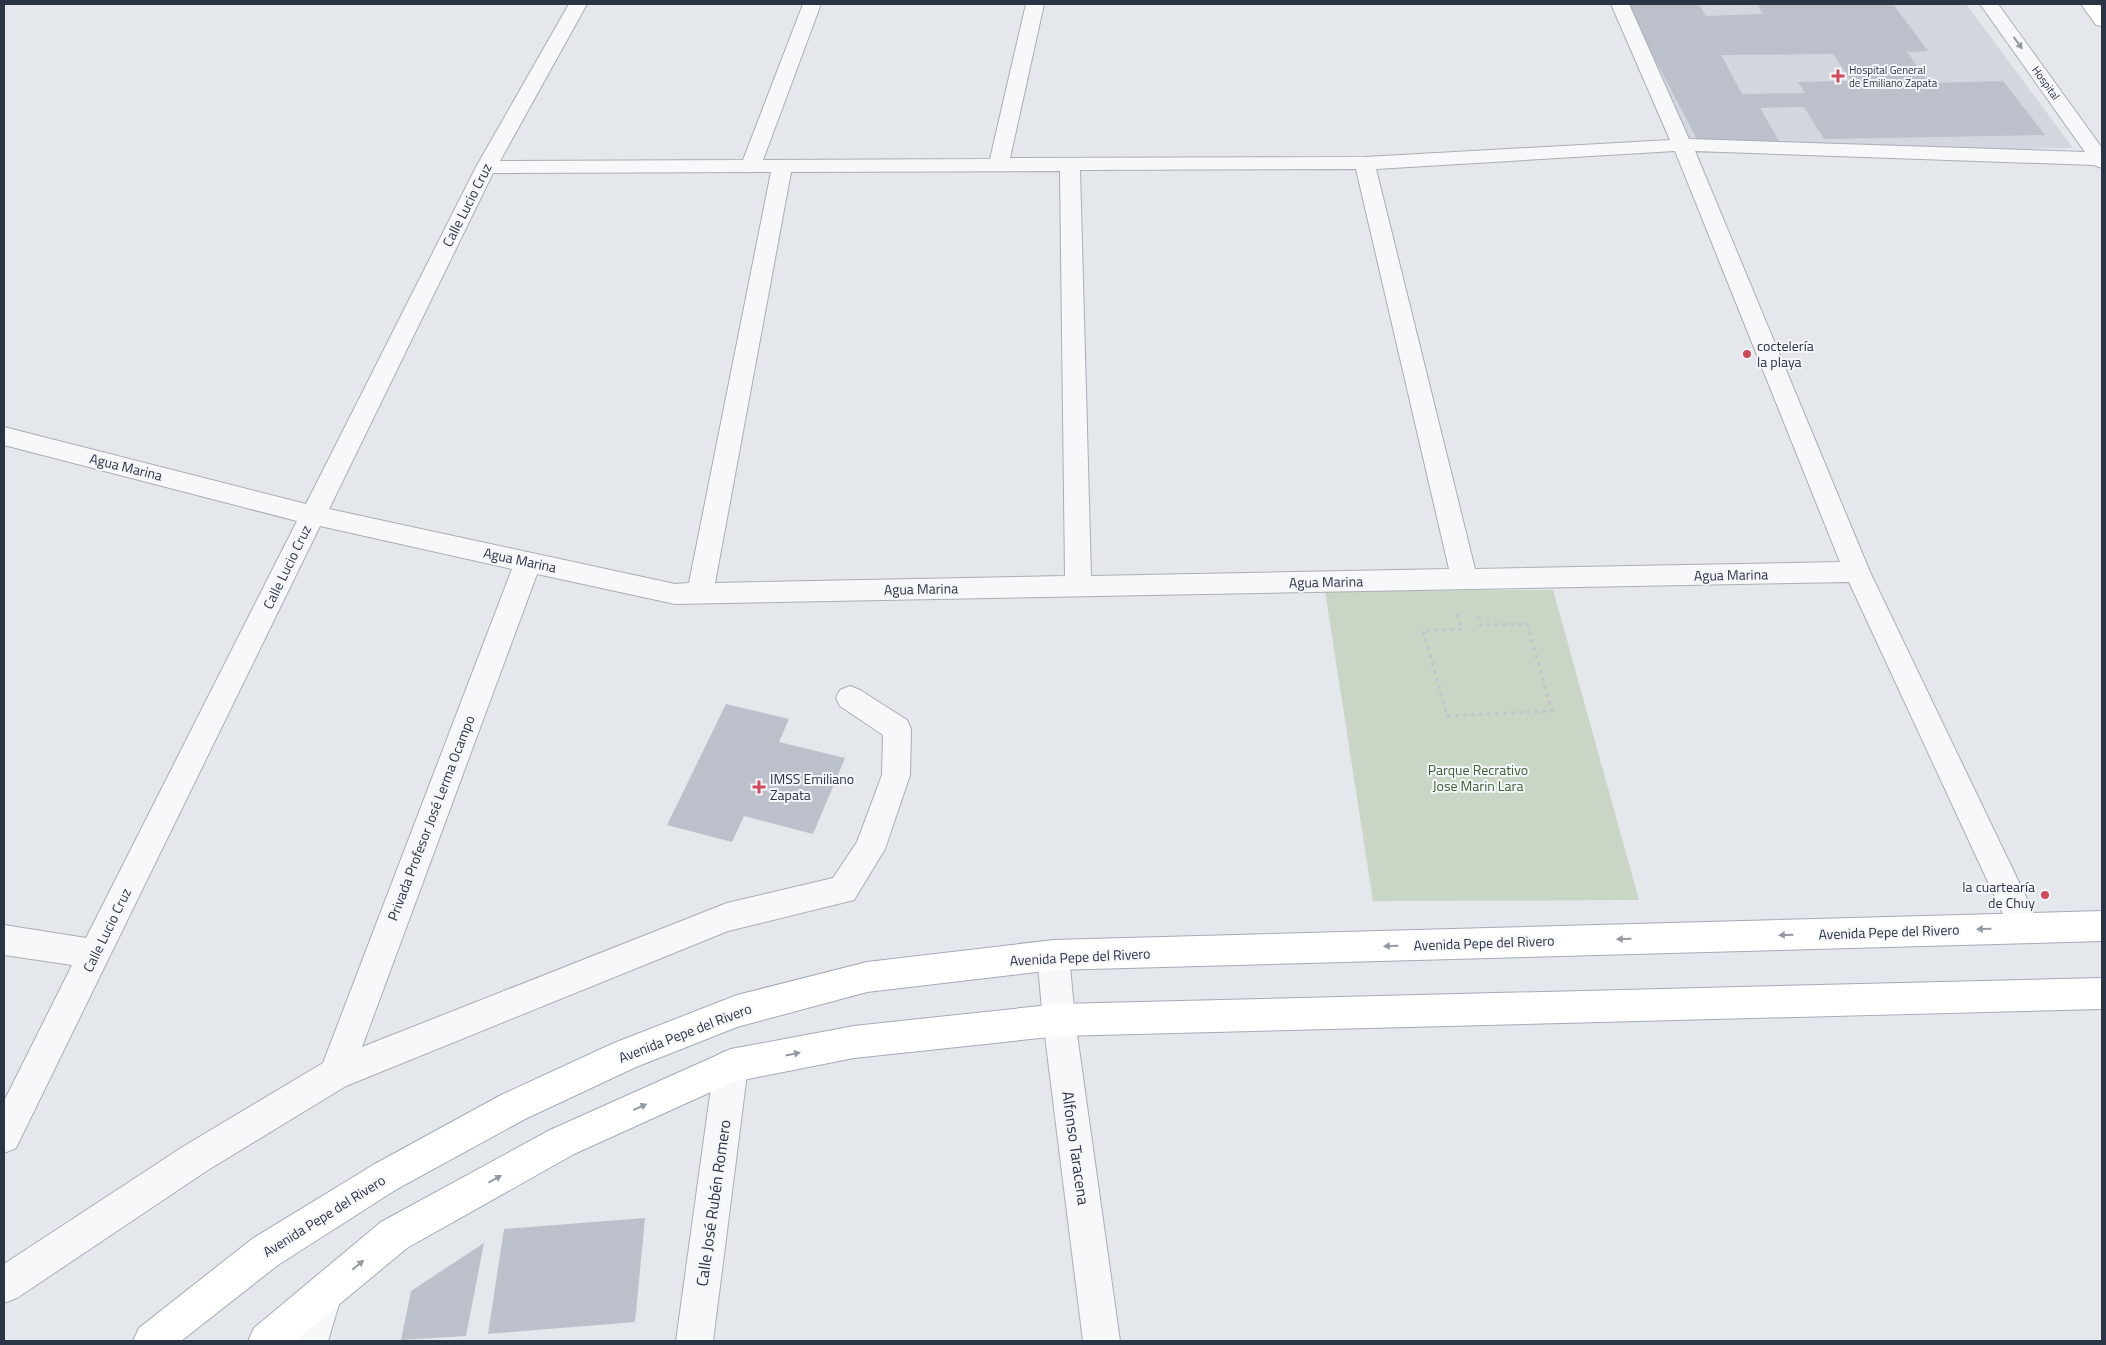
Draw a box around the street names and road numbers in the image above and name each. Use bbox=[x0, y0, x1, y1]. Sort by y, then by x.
street label: Hospital bbox=[2028, 63, 2064, 103]
street label: Calle Lucio Cruz bbox=[437, 159, 497, 250]
street label: Agua Marina bbox=[88, 447, 165, 486]
street label: Calle Lucio Cruz bbox=[257, 521, 316, 612]
street label: Agua Marina bbox=[482, 542, 559, 577]
street label: Agua Marina bbox=[1694, 563, 1768, 586]
street label: Agua Marina bbox=[1289, 570, 1363, 593]
street label: Agua Marina bbox=[884, 577, 958, 600]
street label: Privada Profesor José Lerma Ocampo bbox=[382, 712, 479, 924]
street label: Calle Lucio Cruz bbox=[77, 884, 136, 975]
street label: Avenida Pepe del Rivero bbox=[1818, 919, 1960, 944]
street label: Avenida Pepe del Rivero bbox=[1413, 930, 1555, 955]
street label: Avenida Pepe del Rivero bbox=[1009, 942, 1151, 971]
street label: Avenida Pepe del Rivero bbox=[615, 997, 754, 1068]
street label: Alfonso Taracena bbox=[1056, 1089, 1096, 1207]
street label: Calle José Rubén Romero bbox=[689, 1118, 737, 1288]
street label: Avenida Pepe del Rivero bbox=[258, 1169, 389, 1262]

